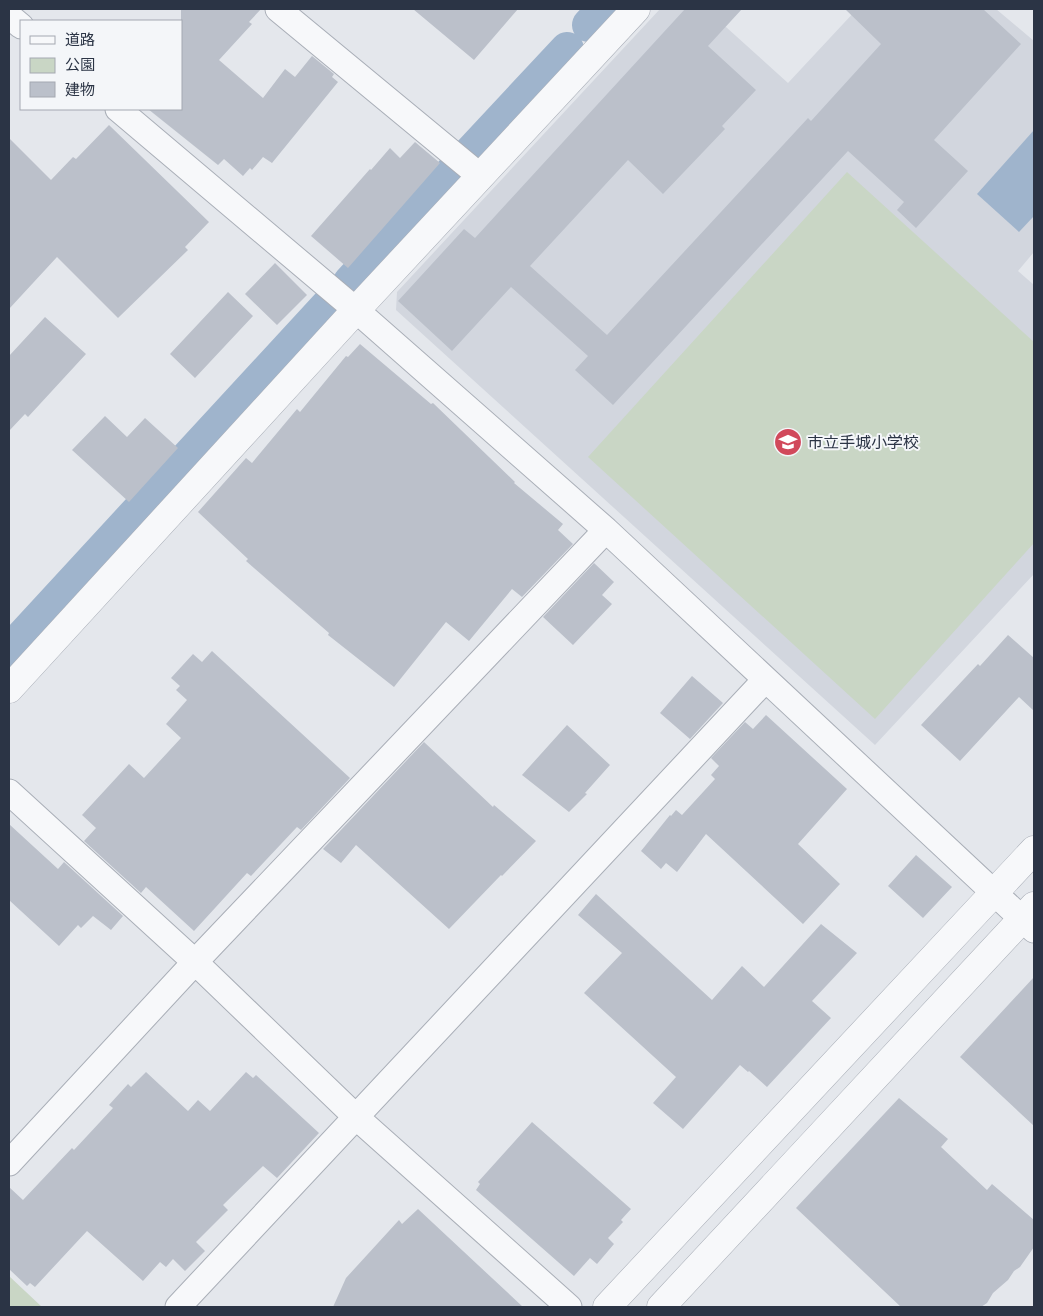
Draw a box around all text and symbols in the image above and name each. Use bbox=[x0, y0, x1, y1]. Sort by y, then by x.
legend bbox=[20, 20, 182, 110]
text: 道路 bbox=[65, 30, 95, 49]
text: 公園 bbox=[65, 55, 95, 74]
text: 建物 bbox=[65, 80, 95, 99]
school or university icon: 市立手城小学校 bbox=[773, 427, 803, 457]
place label: 市立手城小学校 bbox=[807, 432, 919, 452]

